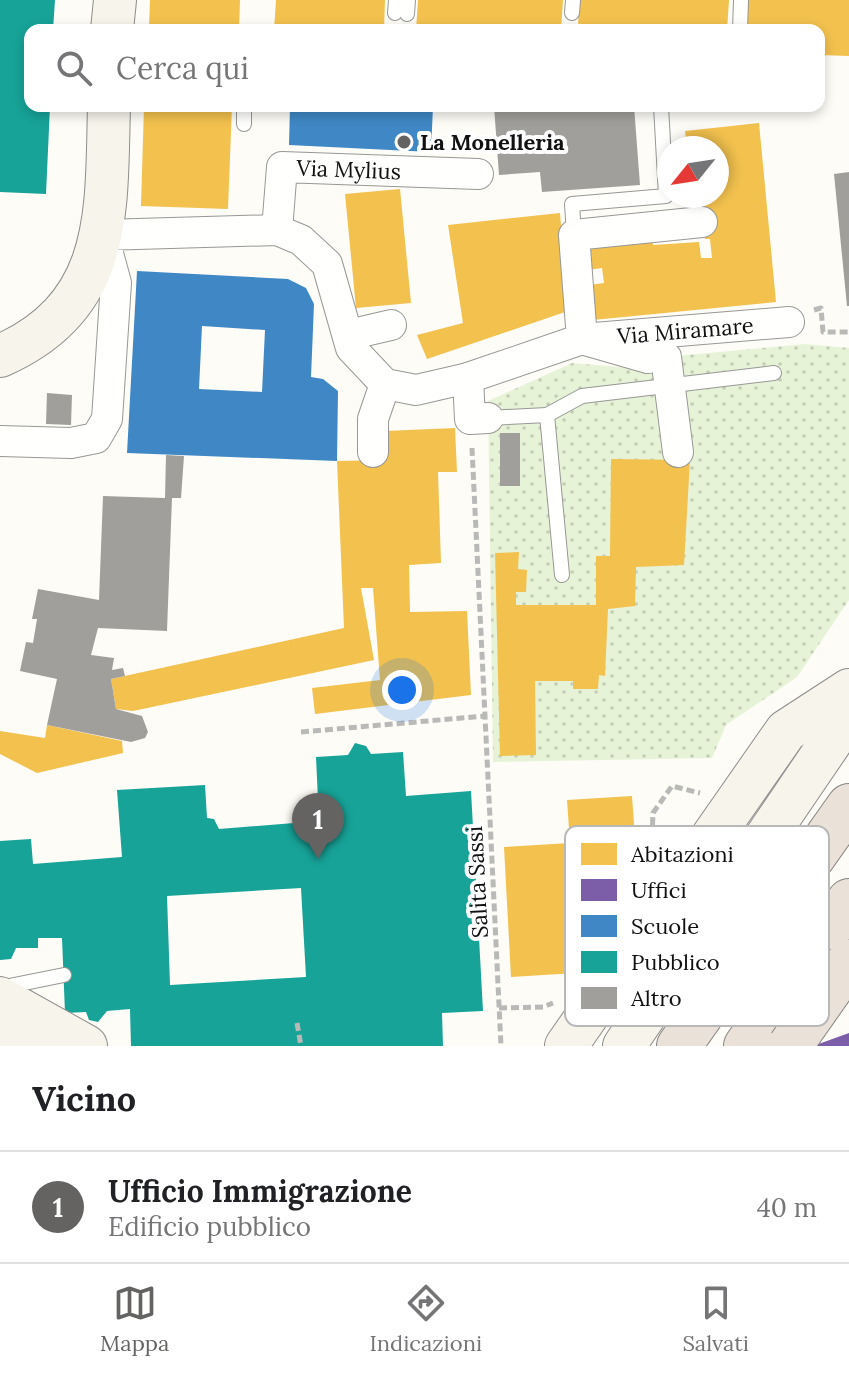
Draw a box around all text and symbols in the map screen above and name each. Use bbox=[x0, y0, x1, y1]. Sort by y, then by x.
search box bbox=[24, 24, 825, 112]
icon: search bbox=[52, 46, 96, 90]
text: Cerca qui bbox=[116, 49, 249, 87]
place label: La Monelleria bbox=[420, 128, 565, 156]
marker: La Monelleria bbox=[395, 133, 413, 151]
north arrow bbox=[657, 136, 729, 208]
street label: Via Mylius bbox=[295, 153, 401, 185]
street label: Via Miramare bbox=[615, 311, 755, 350]
your location bbox=[382, 670, 422, 710]
pin: 1 bbox=[292, 793, 344, 859]
street label: Salita Sassi bbox=[460, 825, 494, 939]
legend bbox=[565, 826, 829, 1026]
text: Abitazioni bbox=[630, 840, 734, 868]
text: Uffici bbox=[631, 876, 687, 904]
text: Scuole bbox=[631, 912, 699, 940]
text: Pubblico bbox=[631, 948, 720, 976]
text: Altro bbox=[630, 984, 682, 1012]
text: Vicino bbox=[32, 1077, 136, 1120]
text: Ufficio Immigrazione bbox=[108, 1172, 412, 1210]
text: 1 bbox=[53, 1191, 63, 1224]
text: 40 m bbox=[757, 1191, 817, 1224]
text: Edificio pubblico bbox=[108, 1210, 311, 1243]
tab: Mappa bbox=[100, 1281, 169, 1357]
tab: Indicazioni bbox=[369, 1281, 482, 1357]
tab: Salvati bbox=[682, 1281, 749, 1357]

